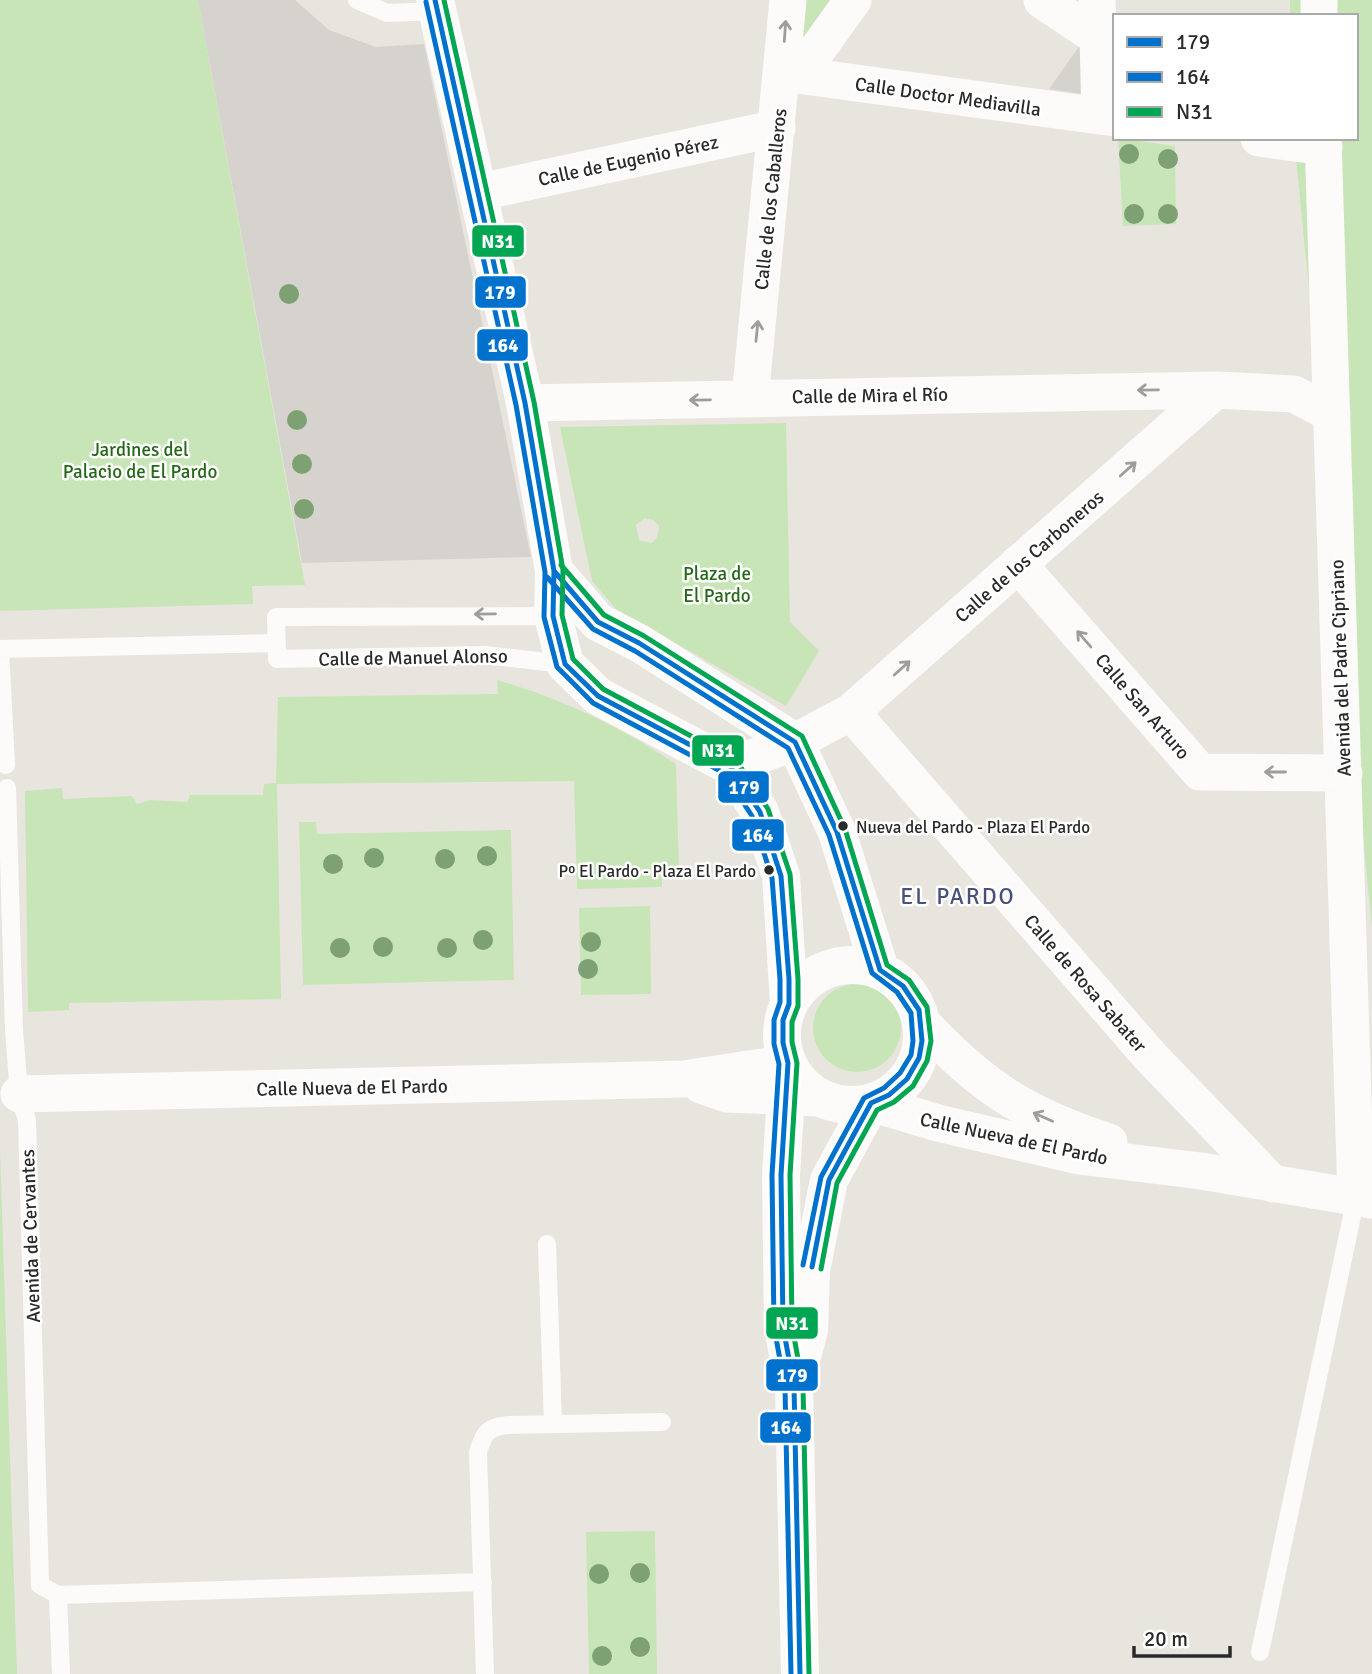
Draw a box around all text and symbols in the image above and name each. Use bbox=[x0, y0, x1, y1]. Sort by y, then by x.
legend bbox=[1113, 14, 1358, 140]
one-way arrow bbox=[779, 20, 792, 43]
text: 179 bbox=[1176, 29, 1210, 55]
text: 164 bbox=[1176, 64, 1210, 90]
street label: Calle Doctor Mediavilla bbox=[853, 72, 1042, 122]
text: N31 bbox=[1176, 99, 1213, 125]
street label: Calle de los Caballeros bbox=[750, 107, 792, 291]
street label: Calle de Eugenio Pérez bbox=[536, 130, 721, 192]
line badge: N31 bbox=[471, 224, 525, 258]
text: N31 bbox=[481, 230, 515, 254]
line badge: 179 bbox=[474, 275, 527, 309]
text: 179 bbox=[485, 281, 515, 305]
one-way arrow bbox=[751, 320, 764, 343]
line badge: 164 bbox=[476, 328, 529, 362]
text: 164 bbox=[488, 334, 518, 358]
street label: Calle de Mira el Río bbox=[792, 383, 948, 409]
one-way arrow bbox=[1136, 384, 1159, 397]
one-way arrow bbox=[688, 393, 711, 406]
park label: Jardines del Palacio de El Pardo bbox=[63, 438, 217, 484]
one-way arrow bbox=[1119, 460, 1136, 477]
street label: Calle de los Carboneros bbox=[950, 486, 1109, 628]
street label: Avenida del Padre Cipriano bbox=[1325, 559, 1357, 777]
park label: Plaza de El Pardo bbox=[683, 562, 751, 608]
one-way arrow bbox=[473, 607, 496, 621]
one-way arrow bbox=[1076, 630, 1092, 648]
street label: Calle de Manuel Alonso bbox=[318, 644, 508, 672]
street label: Calle San Arturo bbox=[1090, 649, 1195, 765]
one-way arrow bbox=[893, 660, 911, 676]
line badge: N31 bbox=[691, 734, 745, 767]
text: N31 bbox=[701, 739, 735, 763]
one-way arrow bbox=[1264, 765, 1287, 779]
line badge: 179 bbox=[717, 770, 770, 804]
text: 179 bbox=[729, 776, 759, 800]
place label: Nueva del Pardo - Plaza El Pardo bbox=[856, 817, 1090, 838]
line badge: 164 bbox=[731, 818, 785, 852]
marker: Nueva del Pardo - Plaza El Pardo bbox=[836, 819, 850, 833]
text: 164 bbox=[743, 824, 773, 848]
place label: Pº El Pardo - Plaza El Pardo bbox=[559, 861, 756, 882]
marker: Pº El Pardo - Plaza El Pardo bbox=[762, 863, 776, 877]
district label: EL PARDO bbox=[900, 882, 1016, 911]
street label: Calle de Rosa Sabater bbox=[1019, 910, 1152, 1058]
street label: Calle Nueva de El Pardo bbox=[256, 1074, 448, 1102]
street label: Calle Nueva de El Pardo bbox=[918, 1107, 1110, 1171]
one-way arrow bbox=[1033, 1110, 1055, 1123]
street label: Avenida de Cervantes bbox=[16, 1149, 46, 1323]
line badge: N31 bbox=[765, 1306, 819, 1340]
text: N31 bbox=[775, 1312, 809, 1336]
line badge: 179 bbox=[765, 1358, 819, 1392]
text: 179 bbox=[777, 1364, 807, 1388]
line badge: 164 bbox=[759, 1411, 812, 1444]
text: 164 bbox=[771, 1416, 801, 1440]
scale bar bbox=[1134, 1614, 1230, 1658]
text: 20 m bbox=[1144, 1626, 1188, 1652]

